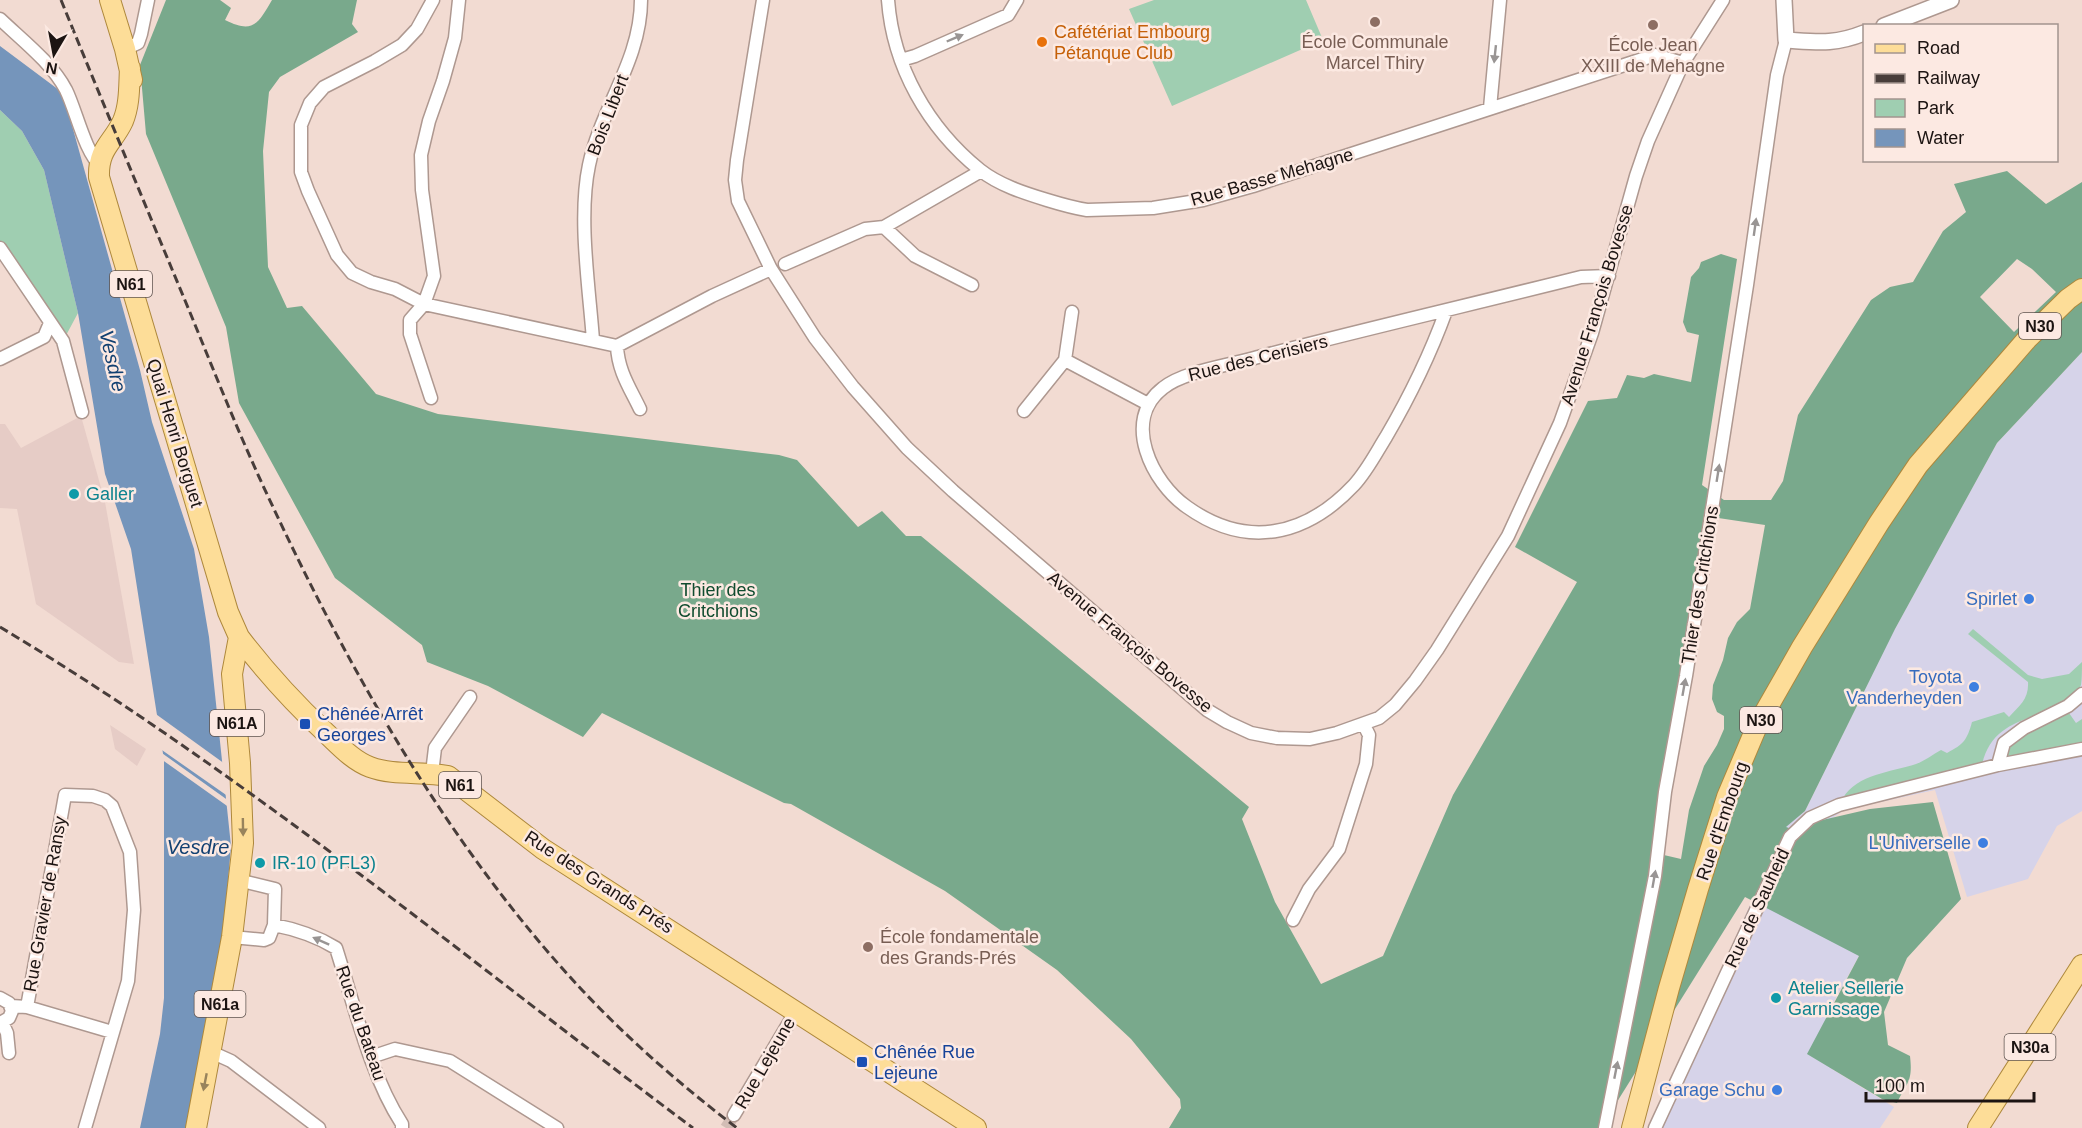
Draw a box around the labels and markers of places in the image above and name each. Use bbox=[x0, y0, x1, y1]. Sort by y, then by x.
marker: École Communale Marcel Thiry bbox=[1368, 15, 1382, 29]
marker: École Jean XXIII de Mehagne bbox=[1646, 18, 1660, 32]
place label: Cafétériat Embourg Pétanque Club bbox=[1054, 22, 1210, 63]
place label: École Communale Marcel Thiry bbox=[1301, 32, 1449, 73]
marker: Cafétériat Embourg Pétanque Club bbox=[1035, 35, 1049, 49]
place label: École Jean XXIII de Mehagne bbox=[1581, 35, 1725, 76]
place label: Galler bbox=[86, 484, 134, 504]
marker: Galler bbox=[67, 487, 81, 501]
place label: Spirlet bbox=[1966, 589, 2017, 609]
marker: Spirlet bbox=[2022, 592, 2036, 606]
place label: Toyota Vanderheyden bbox=[1846, 667, 1963, 708]
marker: Toyota Vanderheyden bbox=[1967, 680, 1981, 694]
place label: Chênée Arrêt Georges bbox=[317, 704, 423, 745]
marker: Chênée Arrêt Georges bbox=[298, 717, 312, 731]
place label: L'Universelle bbox=[1869, 833, 1971, 853]
marker: L'Universelle bbox=[1976, 836, 1990, 850]
place label: IR-10 (PFL3) bbox=[272, 853, 376, 873]
marker: IR-10 (PFL3) bbox=[253, 856, 267, 870]
place label: École fondamentale des Grands-Prés bbox=[880, 927, 1039, 968]
marker: École fondamentale des Grands-Prés bbox=[861, 940, 875, 954]
place label: Atelier Sellerie Garnissage bbox=[1788, 978, 1904, 1019]
marker: Atelier Sellerie Garnissage bbox=[1769, 991, 1783, 1005]
place label: Chênée Rue Lejeune bbox=[874, 1042, 975, 1083]
marker: Chênée Rue Lejeune bbox=[855, 1055, 869, 1069]
place label: Garage Schu bbox=[1659, 1080, 1765, 1100]
marker: Garage Schu bbox=[1770, 1083, 1784, 1097]

